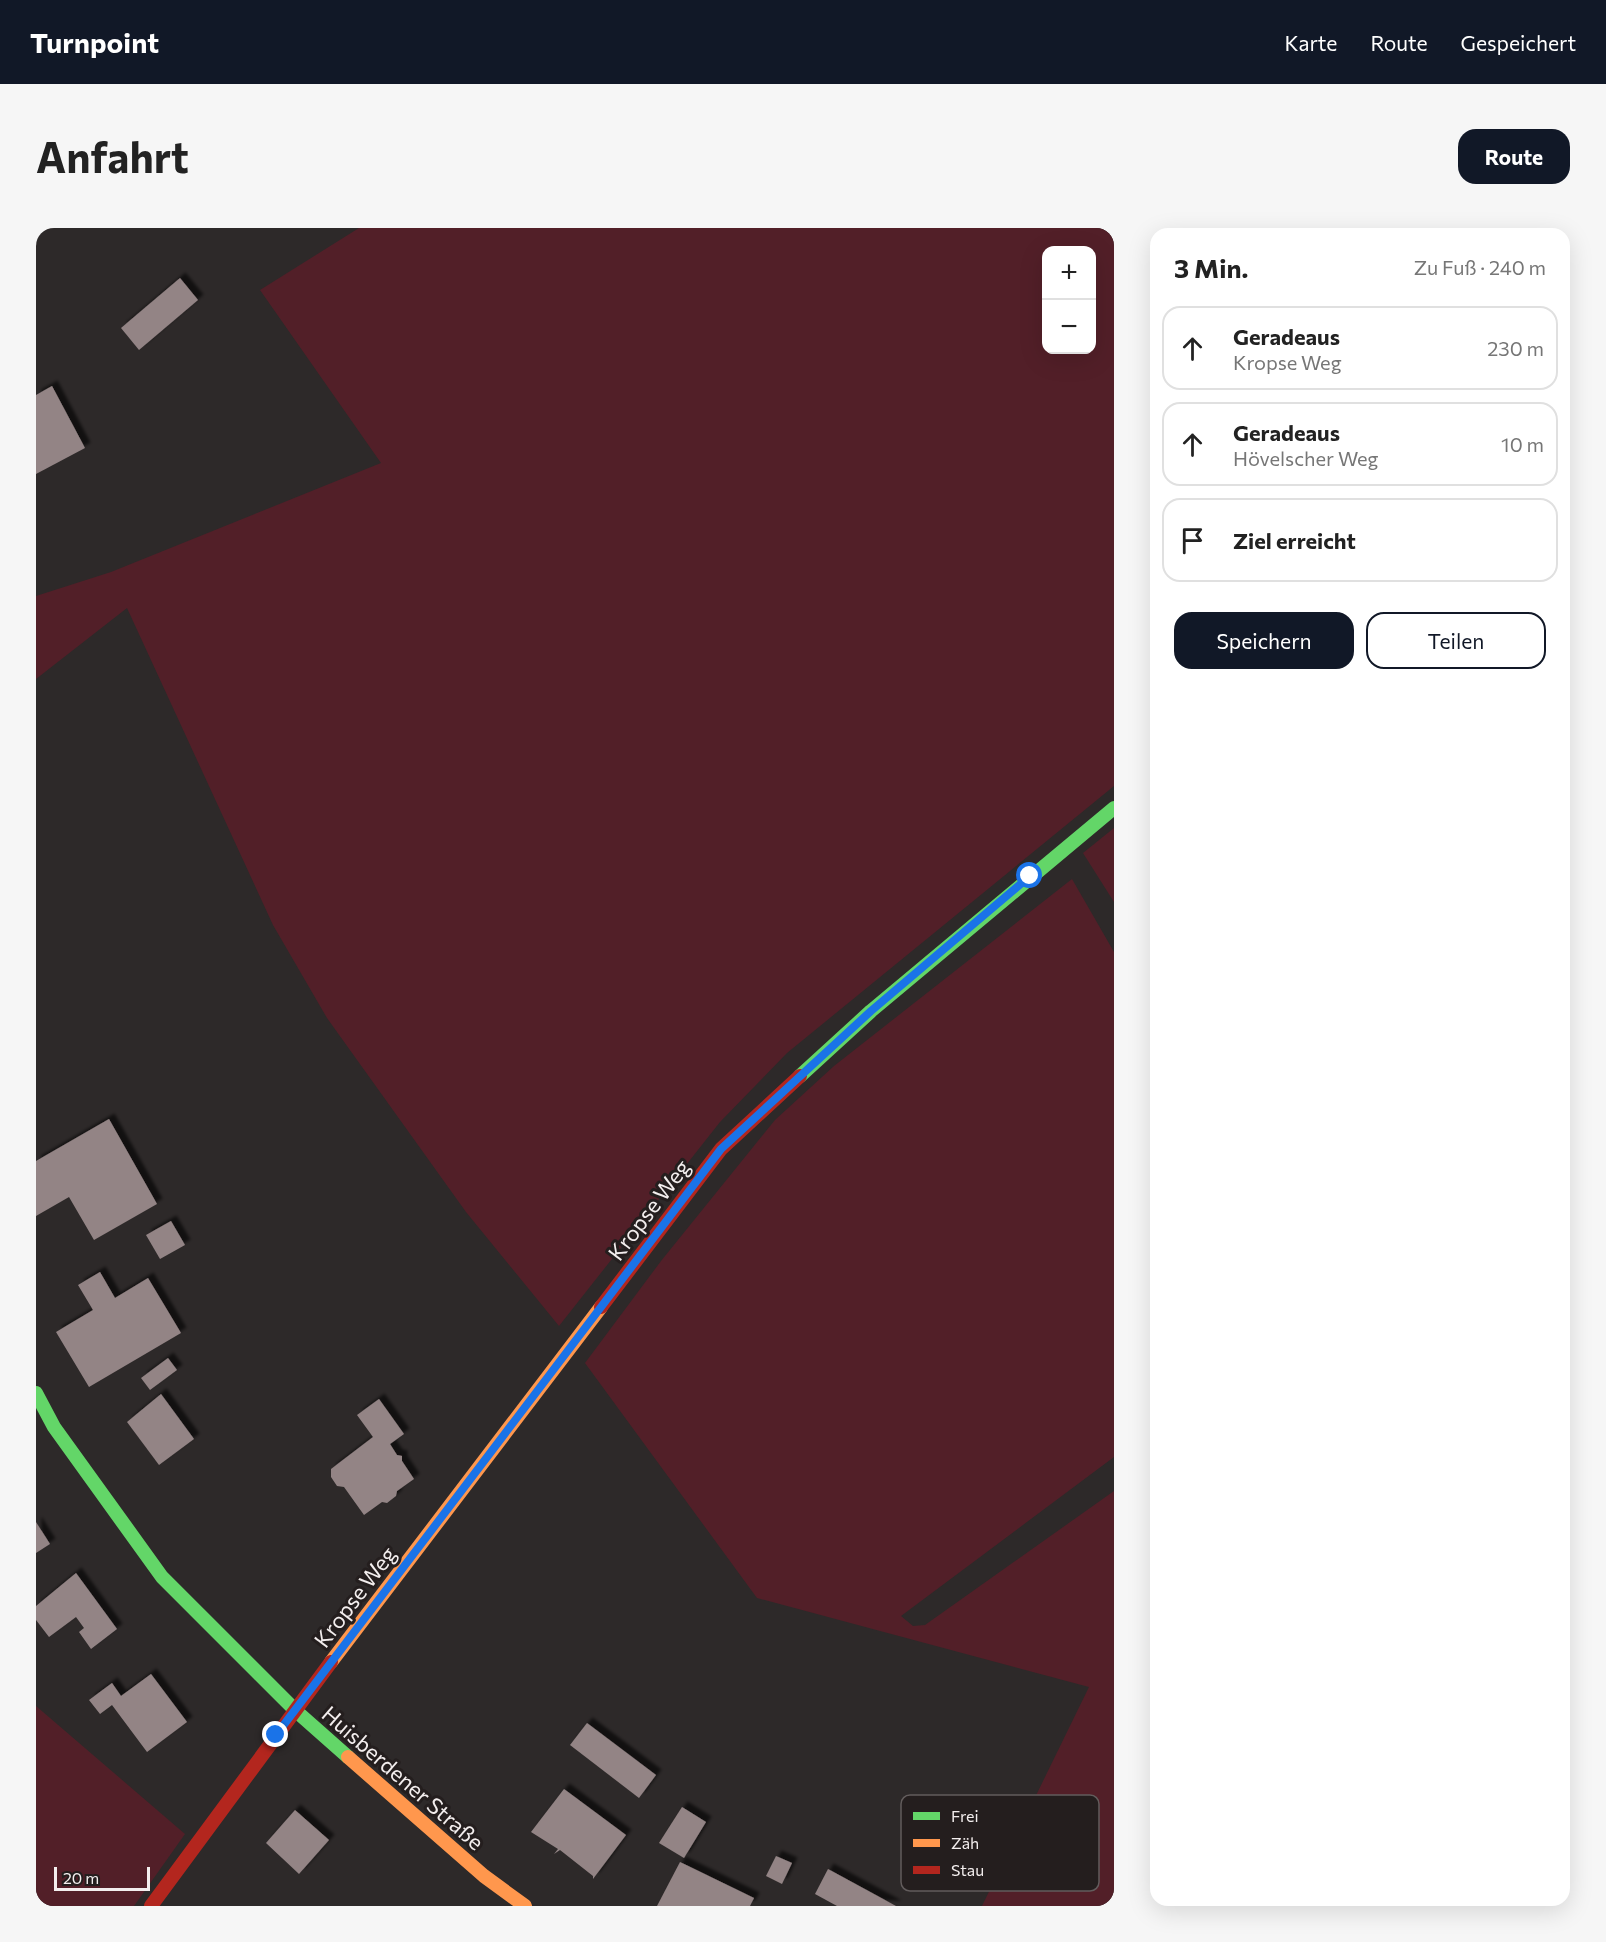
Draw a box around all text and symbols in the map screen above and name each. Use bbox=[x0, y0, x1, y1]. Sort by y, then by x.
text: Turnpoint bbox=[30, 25, 159, 59]
text: Karte bbox=[1284, 30, 1337, 55]
text: Route bbox=[1370, 30, 1428, 55]
text: Gespeichert bbox=[1461, 30, 1576, 55]
button: Route bbox=[1458, 129, 1570, 184]
text: Anfahrt bbox=[36, 130, 189, 182]
map controls bbox=[1042, 246, 1096, 354]
button: + bbox=[1042, 246, 1096, 300]
text: 3 Min. bbox=[1174, 252, 1248, 283]
text: Zu Fuß · 240 m bbox=[1414, 255, 1546, 279]
button: − bbox=[1042, 300, 1096, 354]
text: Geradeaus bbox=[1233, 323, 1340, 350]
icon: ahead bbox=[1176, 332, 1209, 365]
text: 230 m bbox=[1487, 336, 1544, 360]
text: Kropse Weg bbox=[1233, 350, 1342, 374]
text: Geradeaus bbox=[1233, 419, 1340, 446]
icon: ahead bbox=[1176, 428, 1209, 461]
text: 10 m bbox=[1501, 432, 1544, 456]
text: Hövelscher Weg bbox=[1233, 446, 1378, 470]
icon: arrive bbox=[1176, 524, 1209, 557]
text: Ziel erreicht bbox=[1233, 527, 1356, 554]
button: Speichern bbox=[1174, 612, 1354, 669]
button: Teilen bbox=[1366, 612, 1546, 669]
route start bbox=[1016, 862, 1042, 888]
street label: Kropse Weg bbox=[602, 1154, 695, 1265]
street label: Kropse Weg bbox=[308, 1541, 401, 1652]
street label: Huisberdener Straße bbox=[317, 1700, 490, 1855]
route end bbox=[262, 1721, 288, 1747]
legend bbox=[901, 1795, 1099, 1891]
text: Frei bbox=[951, 1806, 979, 1825]
text: Zäh bbox=[951, 1833, 979, 1852]
text: Stau bbox=[951, 1860, 984, 1879]
scale bar bbox=[54, 1864, 150, 1892]
text: 20 m bbox=[63, 1868, 99, 1887]

